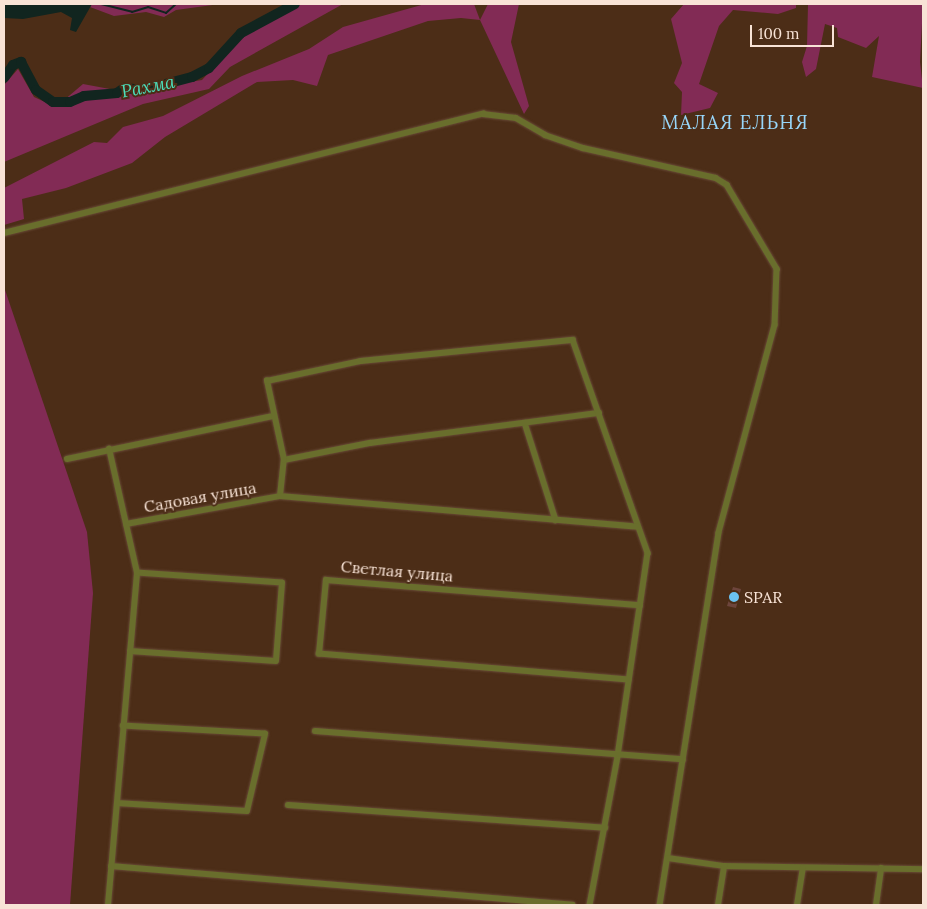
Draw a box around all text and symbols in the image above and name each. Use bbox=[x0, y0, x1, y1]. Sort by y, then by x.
scale bar bbox=[752, 15, 836, 47]
text: 100 m bbox=[758, 24, 799, 43]
water label: Рахма bbox=[119, 71, 177, 103]
district label: МАЛАЯ ЕЛЬНЯ bbox=[660, 112, 810, 134]
street label: Садовая улица bbox=[142, 478, 258, 516]
street label: Светлая улица bbox=[340, 557, 454, 585]
place label: SPAR bbox=[744, 587, 782, 607]
marker: SPAR bbox=[728, 591, 740, 603]

